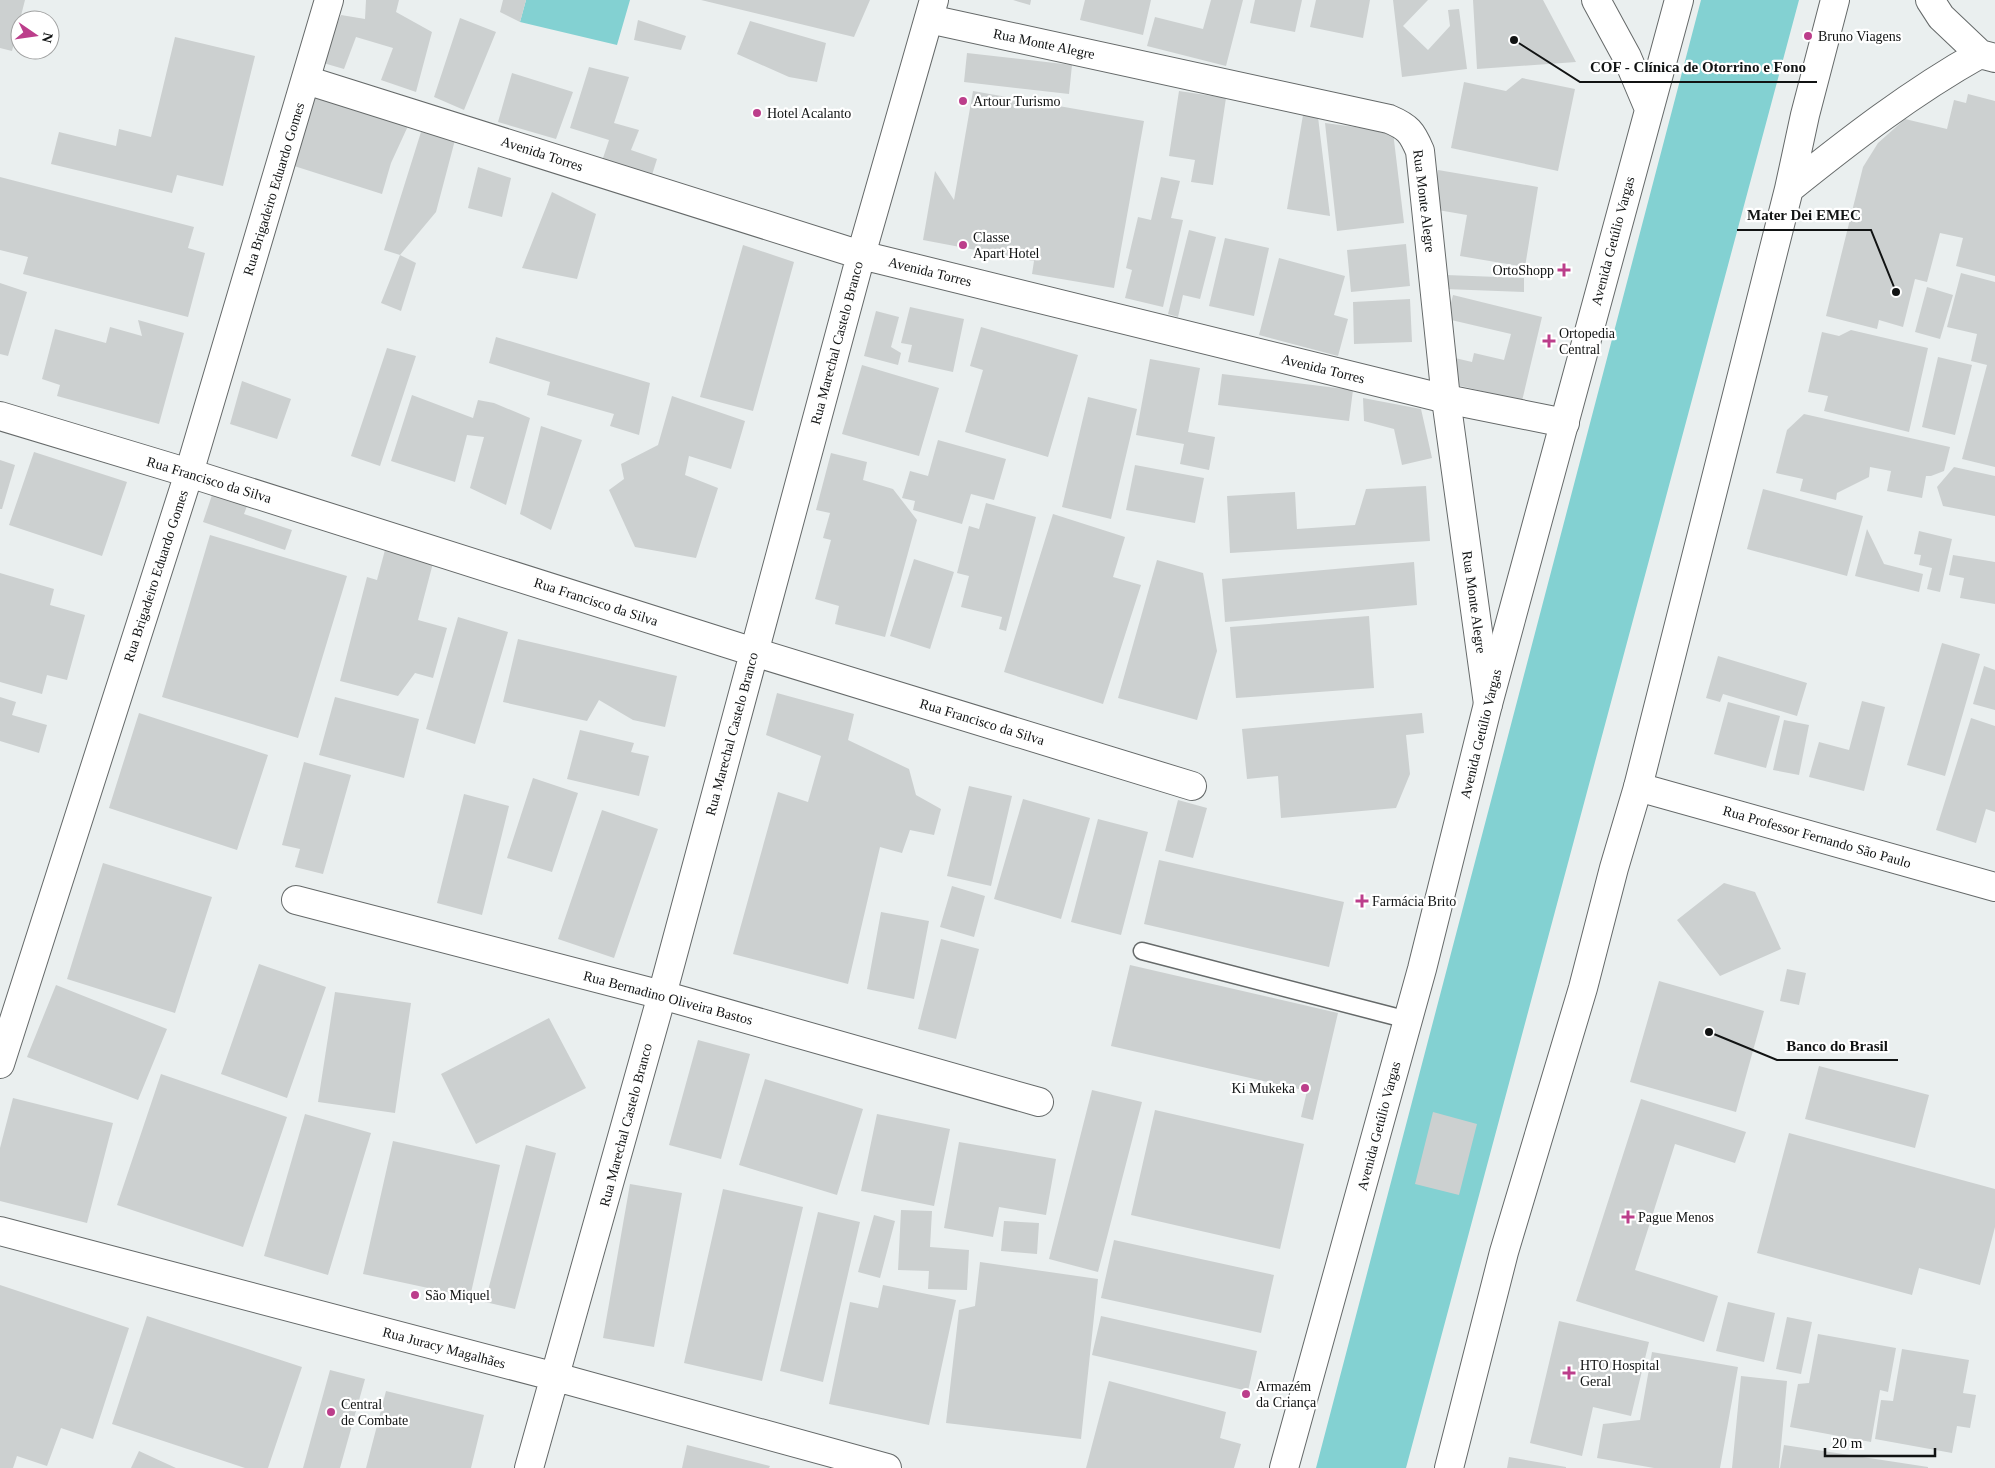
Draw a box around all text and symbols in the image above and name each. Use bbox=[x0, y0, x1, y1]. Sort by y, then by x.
north arrow bbox=[10, 10, 60, 60]
street label: Rua Monte Alegre bbox=[992, 26, 1096, 62]
place label: Bruno Viagens bbox=[1818, 29, 1901, 44]
marker: Bruno Viagens bbox=[1802, 30, 1814, 42]
text: N bbox=[39, 31, 56, 44]
callout: COF - Clínica de Otorrino e Fono bbox=[1580, 52, 1817, 82]
text: COF - Clínica de Otorrino e Fono bbox=[1590, 59, 1806, 75]
place label: Artour Turismo bbox=[973, 94, 1061, 109]
marker: Artour Turismo bbox=[957, 95, 969, 107]
street label: Rua Brigadeiro Eduardo Gomes bbox=[241, 101, 307, 277]
place label: Hotel Acalanto bbox=[767, 106, 851, 121]
marker: Hotel Acalanto bbox=[751, 107, 763, 119]
street label: Avenida Torres bbox=[499, 134, 585, 174]
street label: Rua Monte Alegre bbox=[1410, 149, 1438, 253]
street label: Avenida Getúlio Vargas bbox=[1589, 175, 1637, 307]
callout: Mater Dei EMEC bbox=[1737, 200, 1871, 230]
text: Mater Dei EMEC bbox=[1747, 207, 1861, 223]
place label: Classe Apart Hotel bbox=[973, 230, 1040, 261]
marker: Classe Apart Hotel bbox=[957, 239, 969, 251]
street label: Avenida Torres bbox=[887, 254, 973, 290]
street label: Rua Marechal Castelo Branco bbox=[808, 260, 866, 426]
place label: OrtoShopp bbox=[1493, 263, 1554, 278]
marker: OrtoShopp bbox=[1558, 264, 1570, 276]
place label: Ortopedia Central bbox=[1559, 326, 1616, 357]
marker: Ortopedia Central bbox=[1543, 335, 1555, 347]
street label: Avenida Torres bbox=[1280, 351, 1366, 387]
street label: Rua Francisco da Silva bbox=[145, 454, 274, 506]
street label: Rua Brigadeiro Eduardo Gomes bbox=[121, 488, 191, 664]
street label: Rua Monte Alegre bbox=[1459, 550, 1489, 654]
street label: Rua Francisco da Silva bbox=[532, 575, 661, 629]
street label: Rua Marechal Castelo Branco bbox=[703, 651, 761, 817]
street label: Avenida Getúlio Vargas bbox=[1458, 668, 1504, 800]
street label: Rua Francisco da Silva bbox=[918, 696, 1047, 748]
street label: Rua Professor Fernando São Paulo bbox=[1721, 803, 1913, 871]
place label: Farmácia Brito bbox=[1372, 894, 1456, 909]
marker: Farmácia Brito bbox=[1356, 895, 1368, 907]
street label: Rua Bernadino Oliveira Bastos bbox=[582, 968, 754, 1028]
callout: Banco do Brasil bbox=[1777, 1030, 1898, 1060]
text: Banco do Brasil bbox=[1786, 1038, 1888, 1054]
street label: Rua Marechal Castelo Branco bbox=[597, 1042, 655, 1208]
street label: Avenida Getúlio Vargas bbox=[1355, 1060, 1403, 1192]
place label: Ki Mukeka bbox=[1232, 1081, 1296, 1096]
marker: Ki Mukeka bbox=[1299, 1082, 1311, 1094]
place label: Pague Menos bbox=[1638, 1210, 1714, 1225]
marker: Pague Menos bbox=[1622, 1211, 1634, 1223]
place label: São Miquel bbox=[425, 1288, 490, 1303]
marker: São Miquel bbox=[409, 1289, 421, 1301]
street label: Rua Juracy Magalhães bbox=[381, 1324, 507, 1372]
place label: HTO Hospital Geral bbox=[1580, 1358, 1660, 1389]
marker: HTO Hospital Geral bbox=[1562, 1366, 1576, 1380]
place label: Armazém da Criança bbox=[1256, 1379, 1317, 1410]
marker: Armazém da Criança bbox=[1240, 1388, 1252, 1400]
place label: Central de Combate bbox=[341, 1397, 408, 1428]
marker: Central de Combate bbox=[325, 1406, 337, 1418]
scale bar bbox=[1825, 1426, 1935, 1458]
text: 20 m bbox=[1832, 1435, 1863, 1451]

